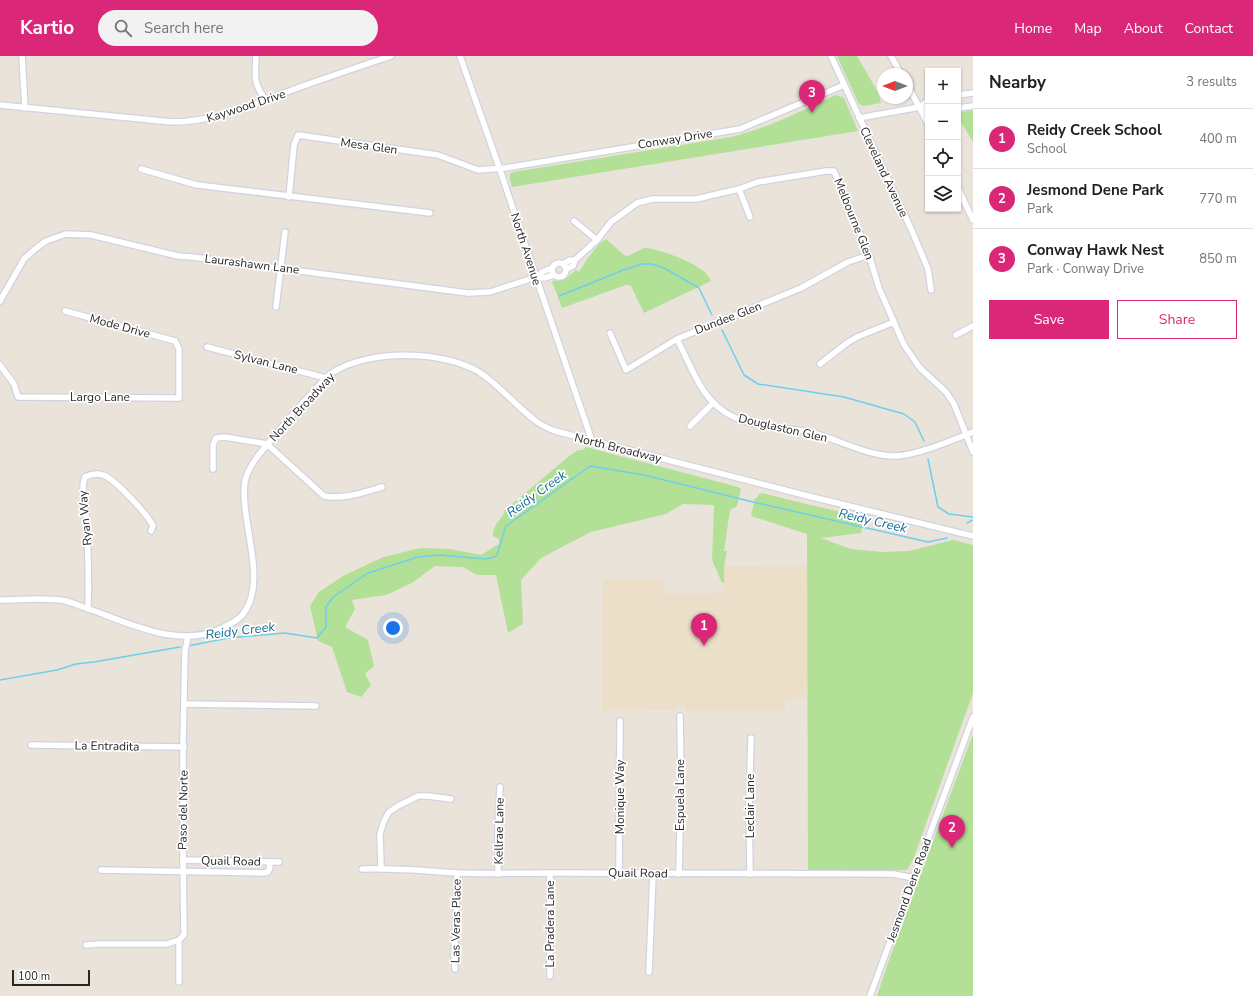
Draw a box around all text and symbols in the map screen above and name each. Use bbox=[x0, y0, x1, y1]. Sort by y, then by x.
search box bbox=[98, 10, 378, 46]
text: Kartio bbox=[20, 15, 74, 41]
icon: search bbox=[112, 17, 134, 39]
text: Search here bbox=[144, 18, 224, 38]
text: Home bbox=[1014, 19, 1052, 38]
text: Map bbox=[1074, 19, 1102, 38]
text: About bbox=[1124, 19, 1163, 38]
text: Contact bbox=[1185, 19, 1233, 38]
north arrow bbox=[877, 68, 913, 104]
map controls bbox=[925, 68, 961, 212]
button: + bbox=[925, 68, 961, 104]
text: Nearby bbox=[989, 71, 1046, 94]
text: 3 results bbox=[1186, 73, 1237, 91]
pin: 3 bbox=[799, 80, 825, 113]
street label: Kaywood Drive bbox=[204, 86, 288, 126]
button: − bbox=[925, 104, 961, 140]
text: Reidy Creek School bbox=[1027, 120, 1162, 140]
street label: Cleveland Avenue bbox=[856, 124, 912, 220]
street label: Conway Drive bbox=[637, 125, 713, 153]
text: 1 bbox=[998, 130, 1006, 148]
text: 400 m bbox=[1199, 130, 1237, 148]
street label: Mesa Glen bbox=[340, 134, 398, 158]
button: locate bbox=[925, 140, 961, 176]
text: School bbox=[1027, 140, 1067, 158]
street label: Melbourne Glen bbox=[830, 176, 878, 262]
button: layers bbox=[925, 176, 961, 212]
text: Jesmond Dene Park bbox=[1027, 180, 1163, 200]
text: 2 bbox=[998, 190, 1006, 208]
text: 770 m bbox=[1199, 190, 1237, 208]
text: Park bbox=[1027, 200, 1053, 218]
street label: North Avenue bbox=[507, 211, 545, 287]
text: Conway Hawk Nest bbox=[1027, 240, 1164, 260]
street label: Laurashawn Lane bbox=[204, 250, 300, 278]
text: 3 bbox=[998, 250, 1006, 268]
text: 850 m bbox=[1199, 250, 1237, 268]
text: Park · Conway Drive bbox=[1027, 260, 1144, 278]
street label: Dundee Glen bbox=[692, 298, 764, 338]
button: Save bbox=[989, 300, 1109, 339]
button: Share bbox=[1117, 300, 1237, 339]
street label: Mode Drive bbox=[88, 310, 152, 342]
street label: Sylvan Lane bbox=[232, 346, 300, 378]
street label: North Broadway bbox=[266, 368, 339, 445]
street label: Largo Lane bbox=[70, 389, 130, 405]
street label: Douglaston Glen bbox=[737, 410, 829, 446]
street label: North Broadway bbox=[573, 429, 664, 467]
water label: Reidy Creek bbox=[503, 466, 570, 522]
street label: Ryan Way bbox=[75, 489, 95, 546]
water label: Reidy Creek bbox=[837, 504, 909, 538]
pin: 1 bbox=[691, 613, 717, 646]
water label: Reidy Creek bbox=[204, 618, 276, 644]
your location bbox=[383, 618, 403, 638]
street label: La Entradita bbox=[74, 737, 140, 755]
street label: Monique Way bbox=[612, 759, 628, 834]
street label: Espuela Lane bbox=[672, 759, 688, 831]
street label: Paso del Norte bbox=[174, 770, 192, 850]
street label: Leclair Lane bbox=[742, 774, 758, 838]
street label: Kellrae Lane bbox=[490, 797, 508, 865]
pin: 2 bbox=[939, 815, 965, 848]
street label: Jesmond Dene Road bbox=[882, 836, 935, 945]
street label: Quail Road bbox=[201, 852, 261, 870]
street label: Quail Road bbox=[608, 864, 668, 882]
street label: Las Veras Place bbox=[447, 879, 465, 963]
street label: La Pradera Lane bbox=[542, 880, 558, 968]
scale bar bbox=[12, 968, 90, 987]
text: 100 m bbox=[18, 969, 50, 984]

